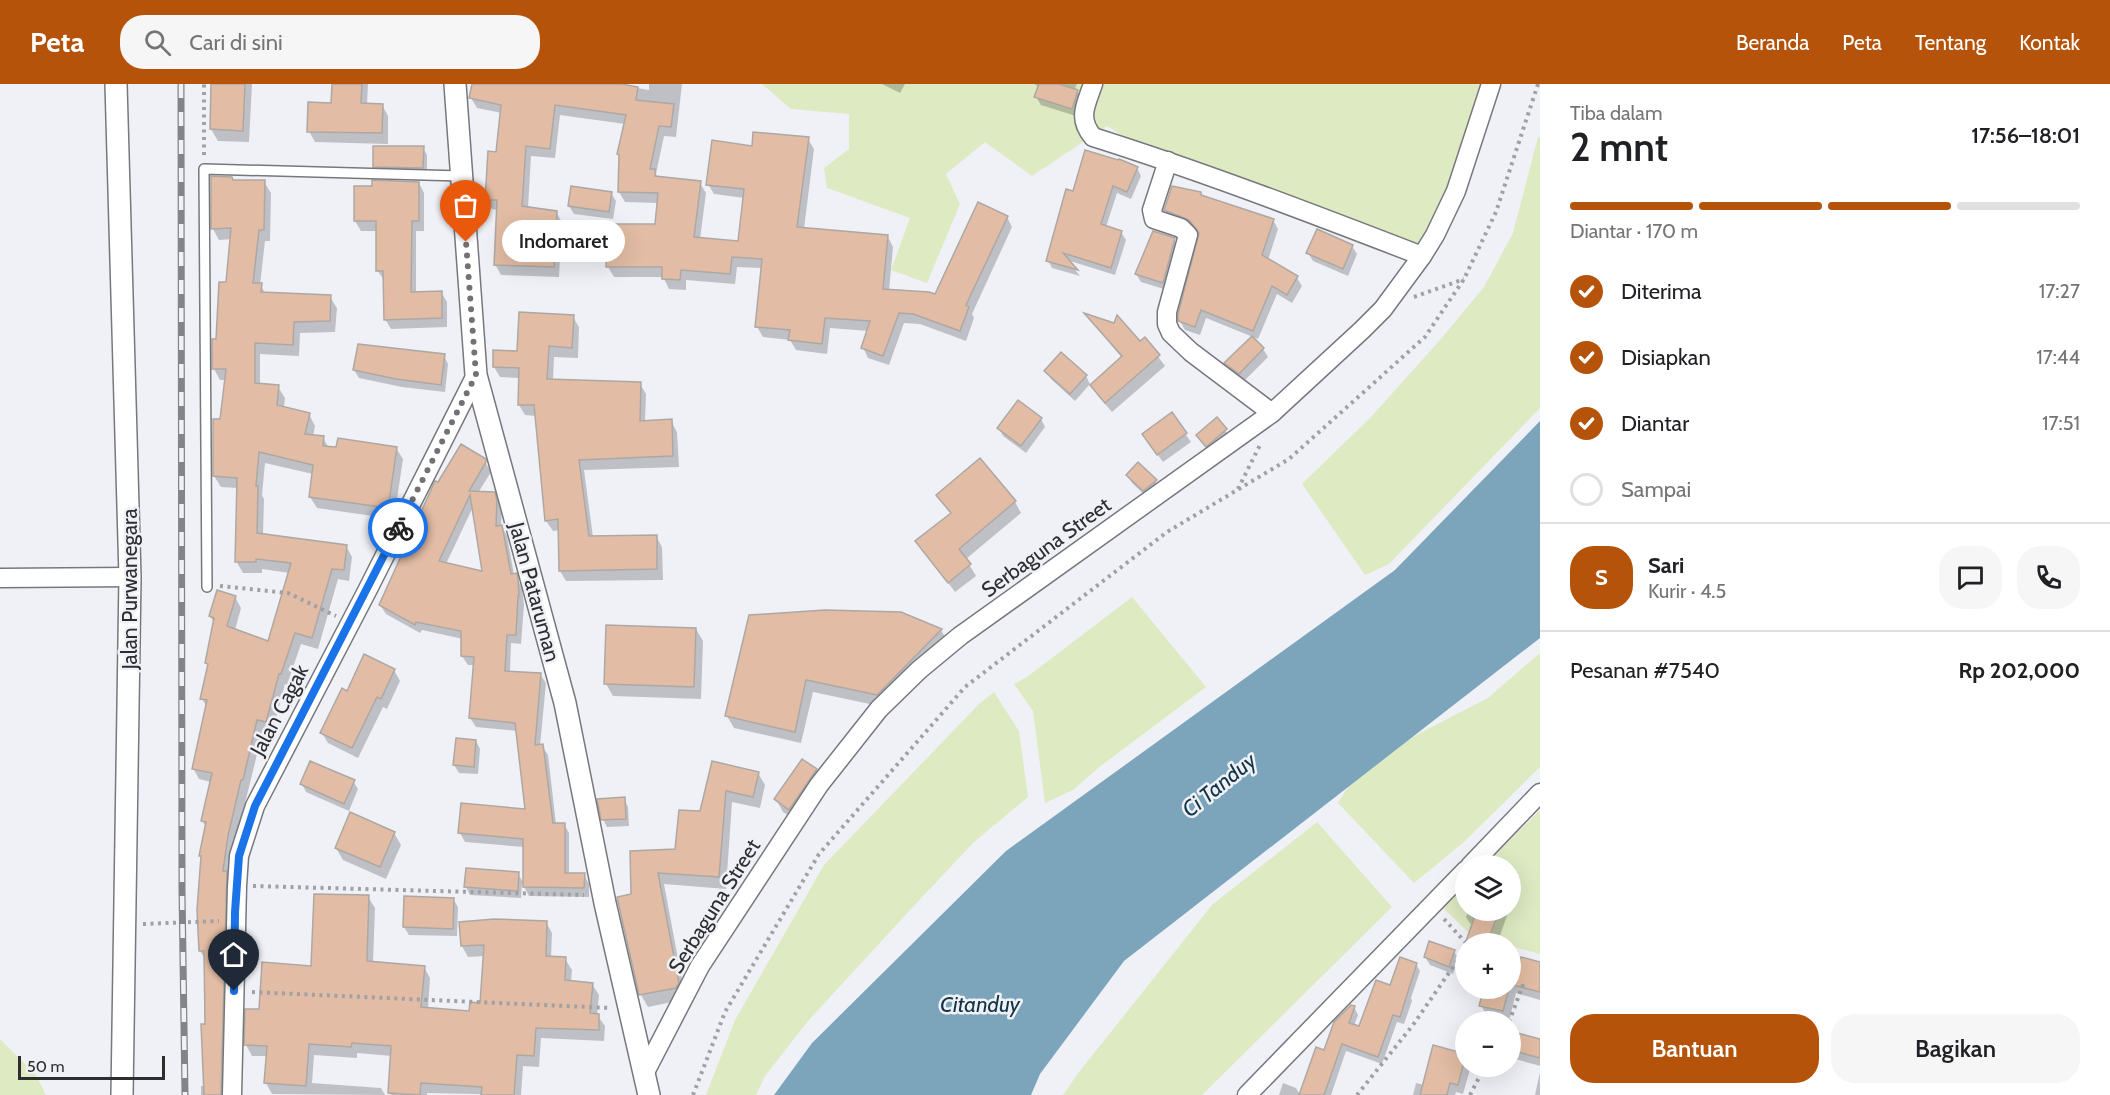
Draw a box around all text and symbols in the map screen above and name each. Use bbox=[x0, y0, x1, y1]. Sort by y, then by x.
search box bbox=[120, 15, 540, 69]
text: Peta bbox=[30, 25, 84, 59]
icon: search bbox=[141, 26, 174, 59]
text: Cari di sini bbox=[189, 29, 283, 56]
text: Beranda bbox=[1736, 30, 1809, 55]
text: Peta bbox=[1842, 30, 1882, 55]
text: Tentang bbox=[1915, 30, 1986, 55]
text: Kontak bbox=[2019, 30, 2080, 55]
text: Tiba dalam bbox=[1570, 101, 1662, 125]
text: 17:56–18:01 bbox=[1971, 122, 2080, 149]
text: 2 mnt bbox=[1570, 123, 1668, 171]
pin bbox=[440, 180, 491, 242]
icon: bag bbox=[449, 189, 482, 222]
text: Diantar · 170 m bbox=[1570, 219, 1698, 243]
callout: Indomaret bbox=[502, 221, 625, 263]
text: Indomaret bbox=[519, 229, 608, 253]
icon: check bbox=[1570, 275, 1603, 308]
text: Diterima bbox=[1621, 278, 1702, 305]
text: 17:27 bbox=[2039, 279, 2080, 303]
icon: check bbox=[1570, 341, 1603, 374]
text: Disiapkan bbox=[1621, 344, 1711, 371]
text: 17:44 bbox=[2036, 345, 2080, 369]
icon: check bbox=[1570, 407, 1603, 440]
text: Diantar bbox=[1621, 410, 1689, 437]
text: 17:51 bbox=[2042, 411, 2080, 435]
text: Sampai bbox=[1621, 476, 1691, 503]
street label: Serbaguna Street bbox=[977, 492, 1115, 602]
courier bbox=[368, 498, 428, 558]
street label: Jalan Purwanegara bbox=[117, 508, 142, 671]
icon: bike bbox=[382, 512, 415, 545]
street label: Jalan Pataruman bbox=[504, 519, 566, 664]
button: chat bbox=[1939, 546, 2002, 609]
button: phone bbox=[2017, 546, 2080, 609]
text: Sari bbox=[1648, 552, 1684, 579]
text: S bbox=[1595, 564, 1608, 591]
text: Kurir · 4.5 bbox=[1648, 579, 1726, 603]
text: Pesanan #7540 bbox=[1570, 657, 1720, 684]
text: Rp 202,000 bbox=[1959, 657, 2080, 684]
street label: Jalan Cagak bbox=[244, 660, 314, 761]
water label: Ci Tanduy bbox=[1176, 746, 1262, 823]
street label: Serbaguna Street bbox=[663, 834, 765, 978]
map controls bbox=[1455, 855, 1521, 1077]
button: layers bbox=[1455, 855, 1521, 921]
pin bbox=[208, 929, 259, 991]
button: + bbox=[1455, 933, 1521, 999]
icon: home bbox=[217, 938, 250, 971]
water label: Citanduy bbox=[940, 991, 1021, 1018]
button: − bbox=[1455, 1011, 1521, 1077]
button: Bantuan bbox=[1570, 1014, 1819, 1083]
button: Bagikan bbox=[1831, 1014, 2080, 1083]
scale bar bbox=[18, 1053, 165, 1080]
text: 50 m bbox=[27, 1057, 64, 1076]

